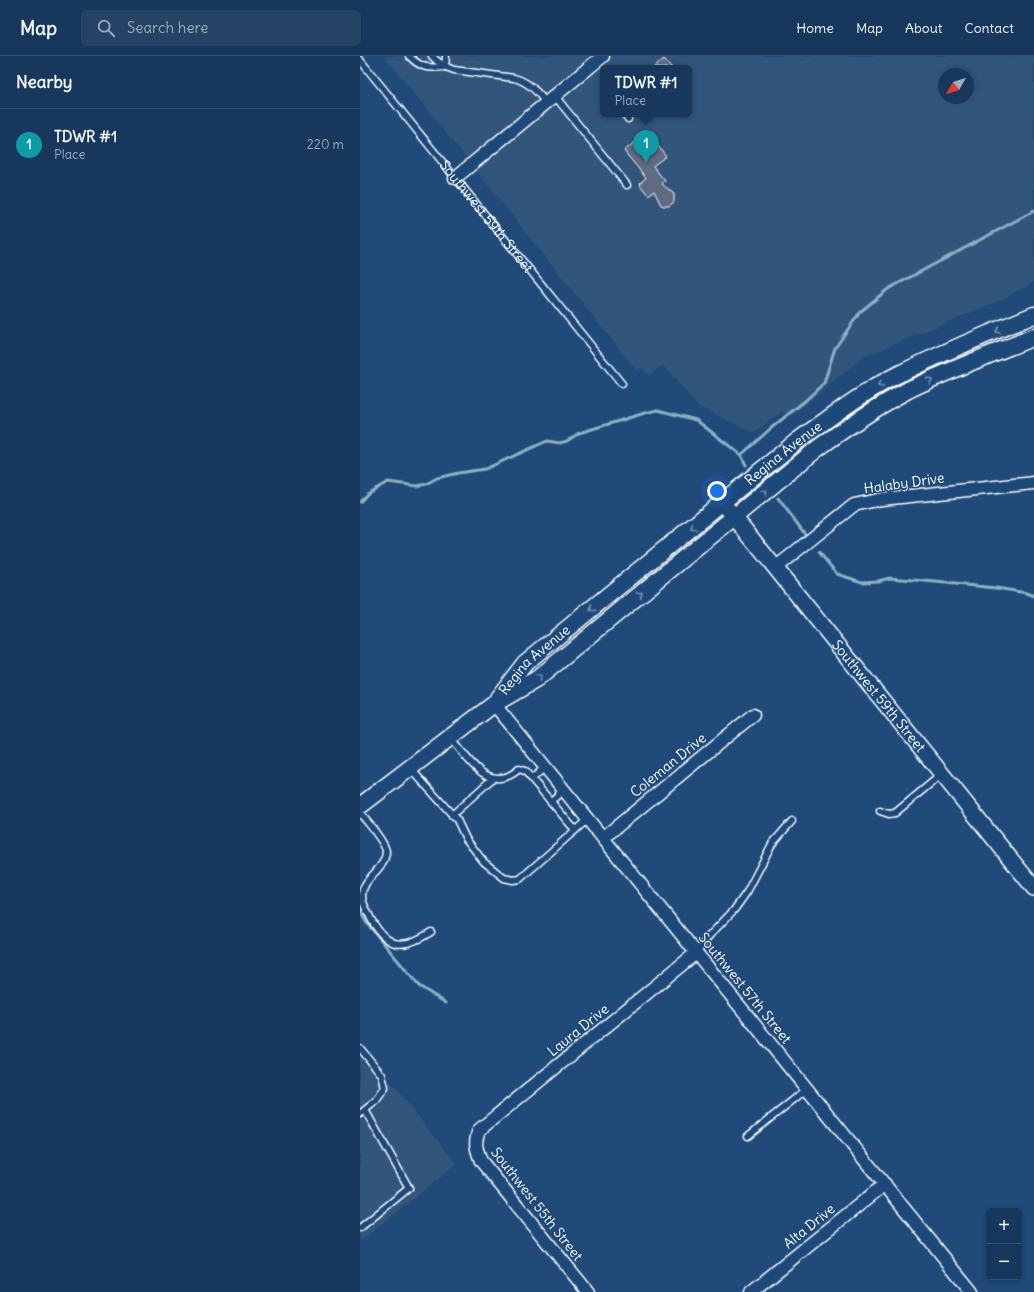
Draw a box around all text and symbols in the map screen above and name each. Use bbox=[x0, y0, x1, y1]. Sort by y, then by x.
search box bbox=[81, 10, 361, 46]
text: Map bbox=[20, 16, 57, 40]
icon: search bbox=[95, 17, 117, 39]
text: Search here bbox=[127, 18, 208, 37]
text: Home bbox=[796, 19, 834, 37]
text: Map bbox=[856, 19, 883, 37]
text: About bbox=[905, 19, 943, 37]
text: Contact bbox=[965, 19, 1014, 37]
popup bbox=[600, 65, 692, 117]
north arrow bbox=[938, 68, 974, 104]
text: Nearby bbox=[16, 71, 72, 93]
text: TDWR #1 bbox=[614, 73, 678, 92]
text: Place bbox=[614, 92, 646, 109]
text: TDWR #1 bbox=[54, 127, 117, 146]
pin: 1 bbox=[633, 130, 659, 163]
text: 1 bbox=[26, 136, 32, 153]
text: 220 m bbox=[307, 136, 344, 153]
text: Place bbox=[54, 146, 85, 163]
street label: Southwest 59th Street bbox=[436, 157, 537, 276]
one-way arrow bbox=[995, 326, 1002, 334]
one-way arrow bbox=[925, 377, 933, 385]
one-way arrow bbox=[877, 380, 884, 388]
street label: Regina Avenue bbox=[741, 417, 825, 489]
street label: Halaby Drive bbox=[862, 468, 946, 498]
your location bbox=[707, 481, 727, 501]
one-way arrow bbox=[760, 490, 767, 497]
one-way arrow bbox=[690, 523, 697, 530]
one-way arrow bbox=[635, 592, 642, 599]
one-way arrow bbox=[589, 605, 596, 612]
street label: Regina Avenue bbox=[495, 621, 574, 699]
street label: Southwest 59th Street bbox=[828, 636, 930, 756]
one-way arrow bbox=[535, 674, 542, 681]
street label: Coleman Drive bbox=[626, 729, 710, 801]
street label: Southwest 57th Street bbox=[695, 929, 796, 1047]
street label: Laura Drive bbox=[544, 1000, 612, 1060]
street label: Southwest 55th Street bbox=[487, 1144, 587, 1265]
street label: Alta Drive bbox=[780, 1200, 838, 1252]
map controls bbox=[986, 1208, 1022, 1280]
button: + bbox=[986, 1208, 1022, 1244]
button: − bbox=[986, 1244, 1022, 1280]

